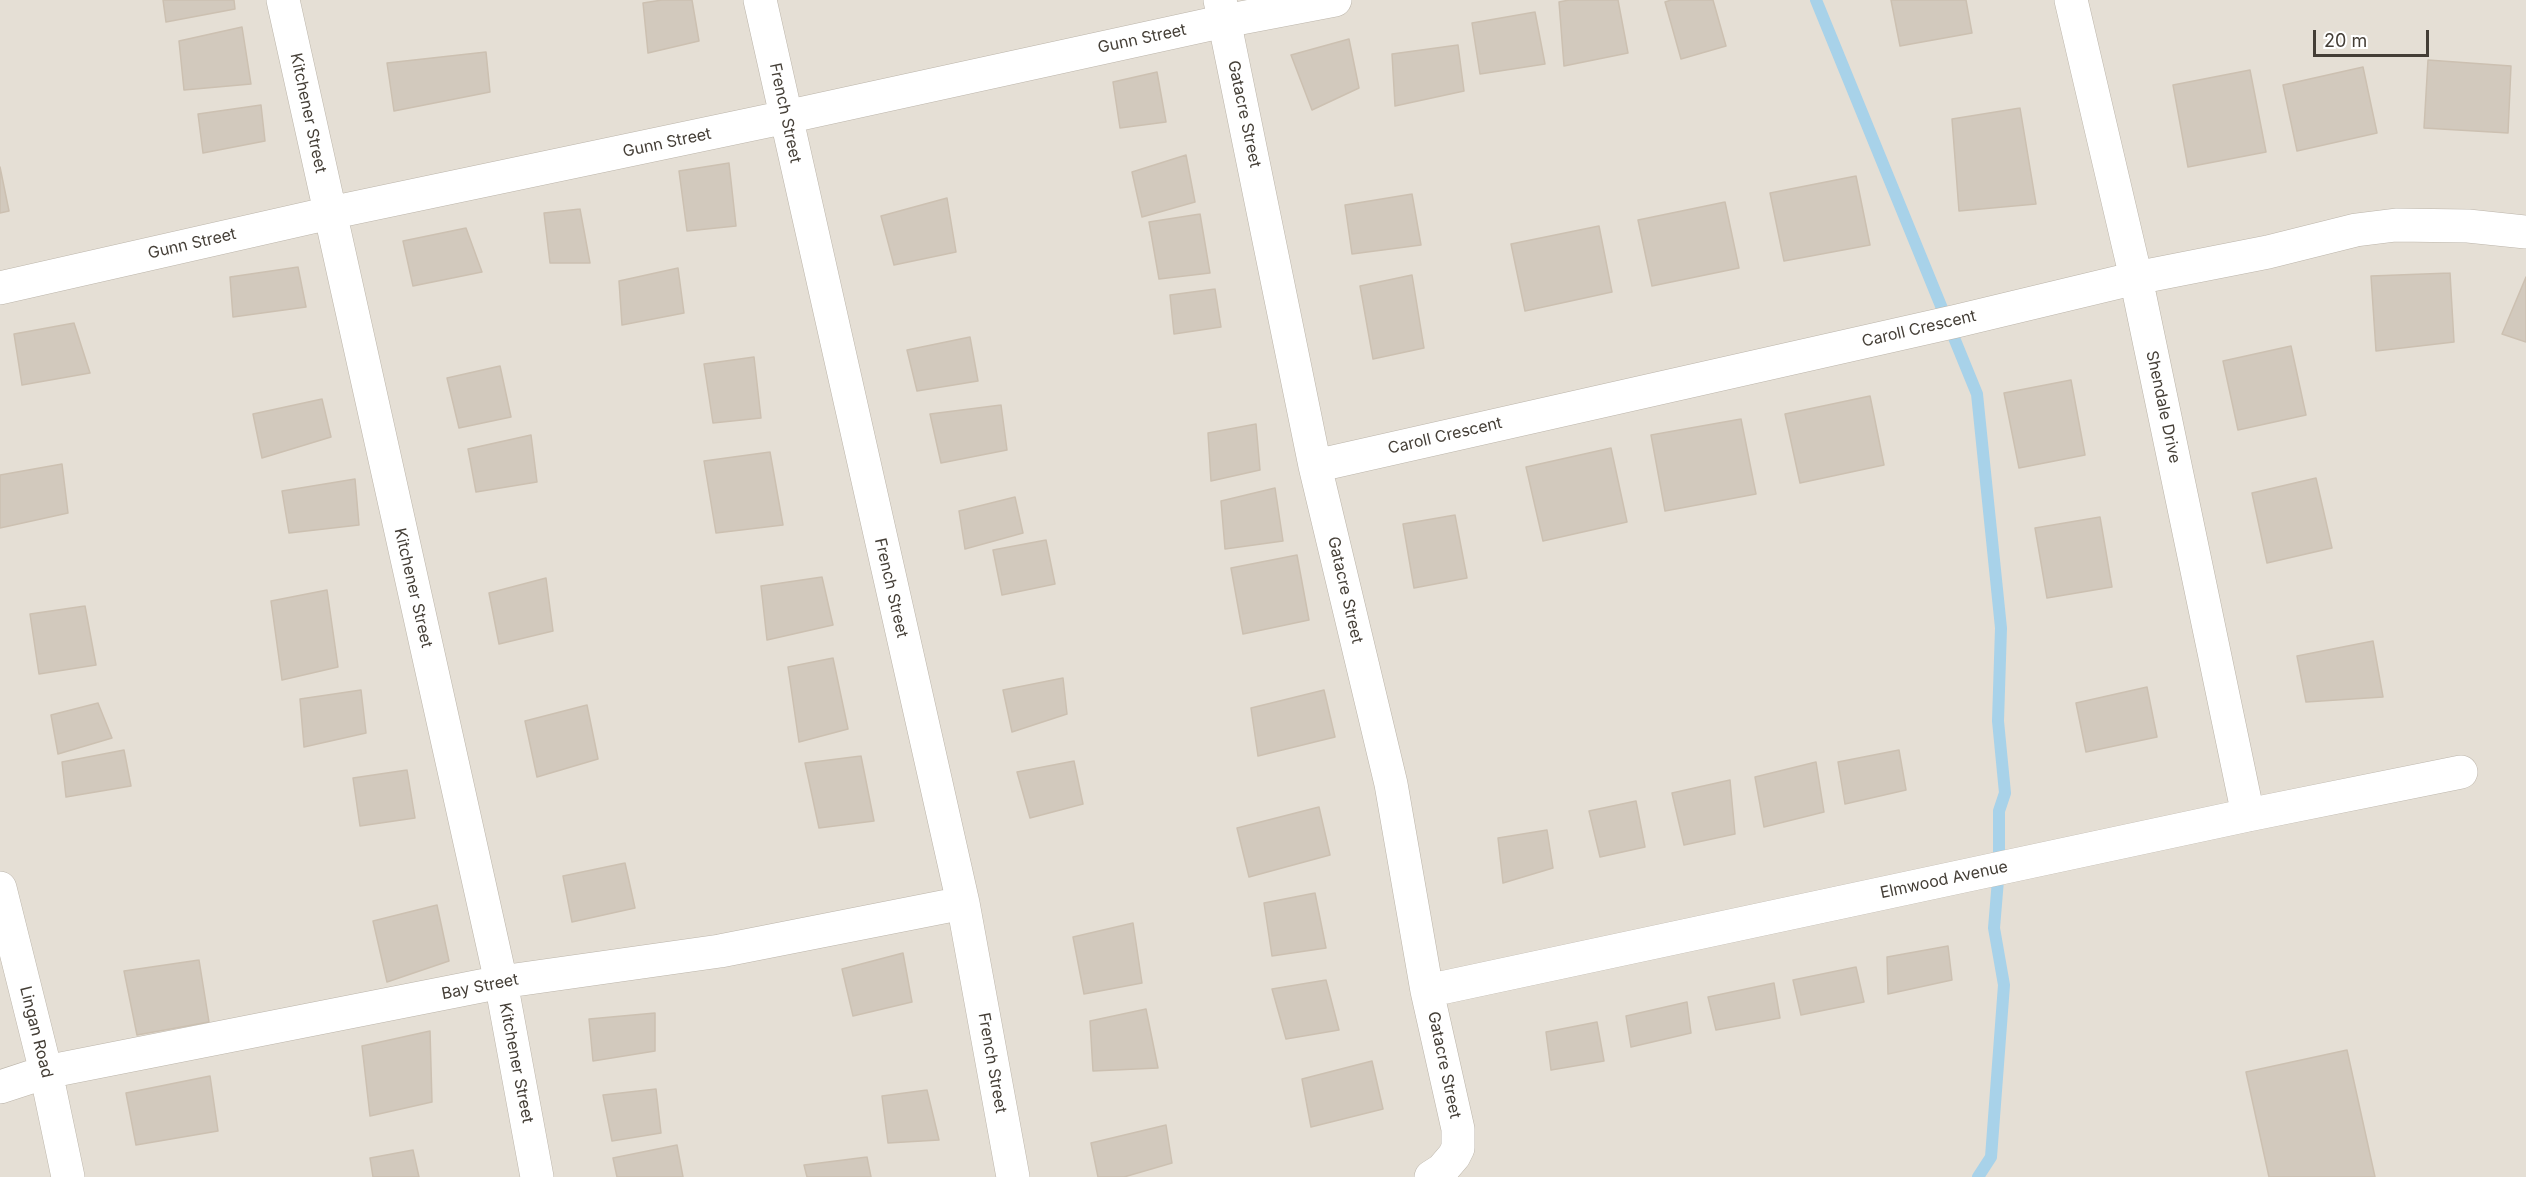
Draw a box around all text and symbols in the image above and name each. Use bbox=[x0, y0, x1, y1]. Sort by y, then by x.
scale bar bbox=[2316, 18, 2432, 56]
street label: Gunn Street bbox=[1096, 20, 1188, 58]
text: 20 m bbox=[2324, 30, 2367, 51]
street label: Kitchener Street bbox=[286, 51, 330, 175]
street label: Gatacre Street bbox=[1223, 59, 1265, 169]
street label: French Street bbox=[765, 61, 805, 165]
street label: Gunn Street bbox=[621, 124, 713, 162]
street label: Gunn Street bbox=[146, 225, 238, 263]
street label: Caroll Crescent bbox=[1860, 307, 1978, 351]
street label: Shendale Drive bbox=[2142, 349, 2184, 465]
street label: Caroll Crescent bbox=[1386, 414, 1504, 458]
street label: Kitchener Street bbox=[390, 526, 436, 650]
street label: Gatacre Street bbox=[1323, 535, 1367, 645]
street label: French Street bbox=[870, 536, 912, 640]
street label: Elmwood Avenue bbox=[1878, 857, 2010, 903]
street label: Bay Street bbox=[440, 970, 520, 1004]
street label: Lingan Road bbox=[15, 984, 57, 1080]
street label: Kitchener Street bbox=[495, 1001, 537, 1125]
street label: Gatacre Street bbox=[1423, 1010, 1465, 1120]
street label: French Street bbox=[974, 1011, 1010, 1115]

